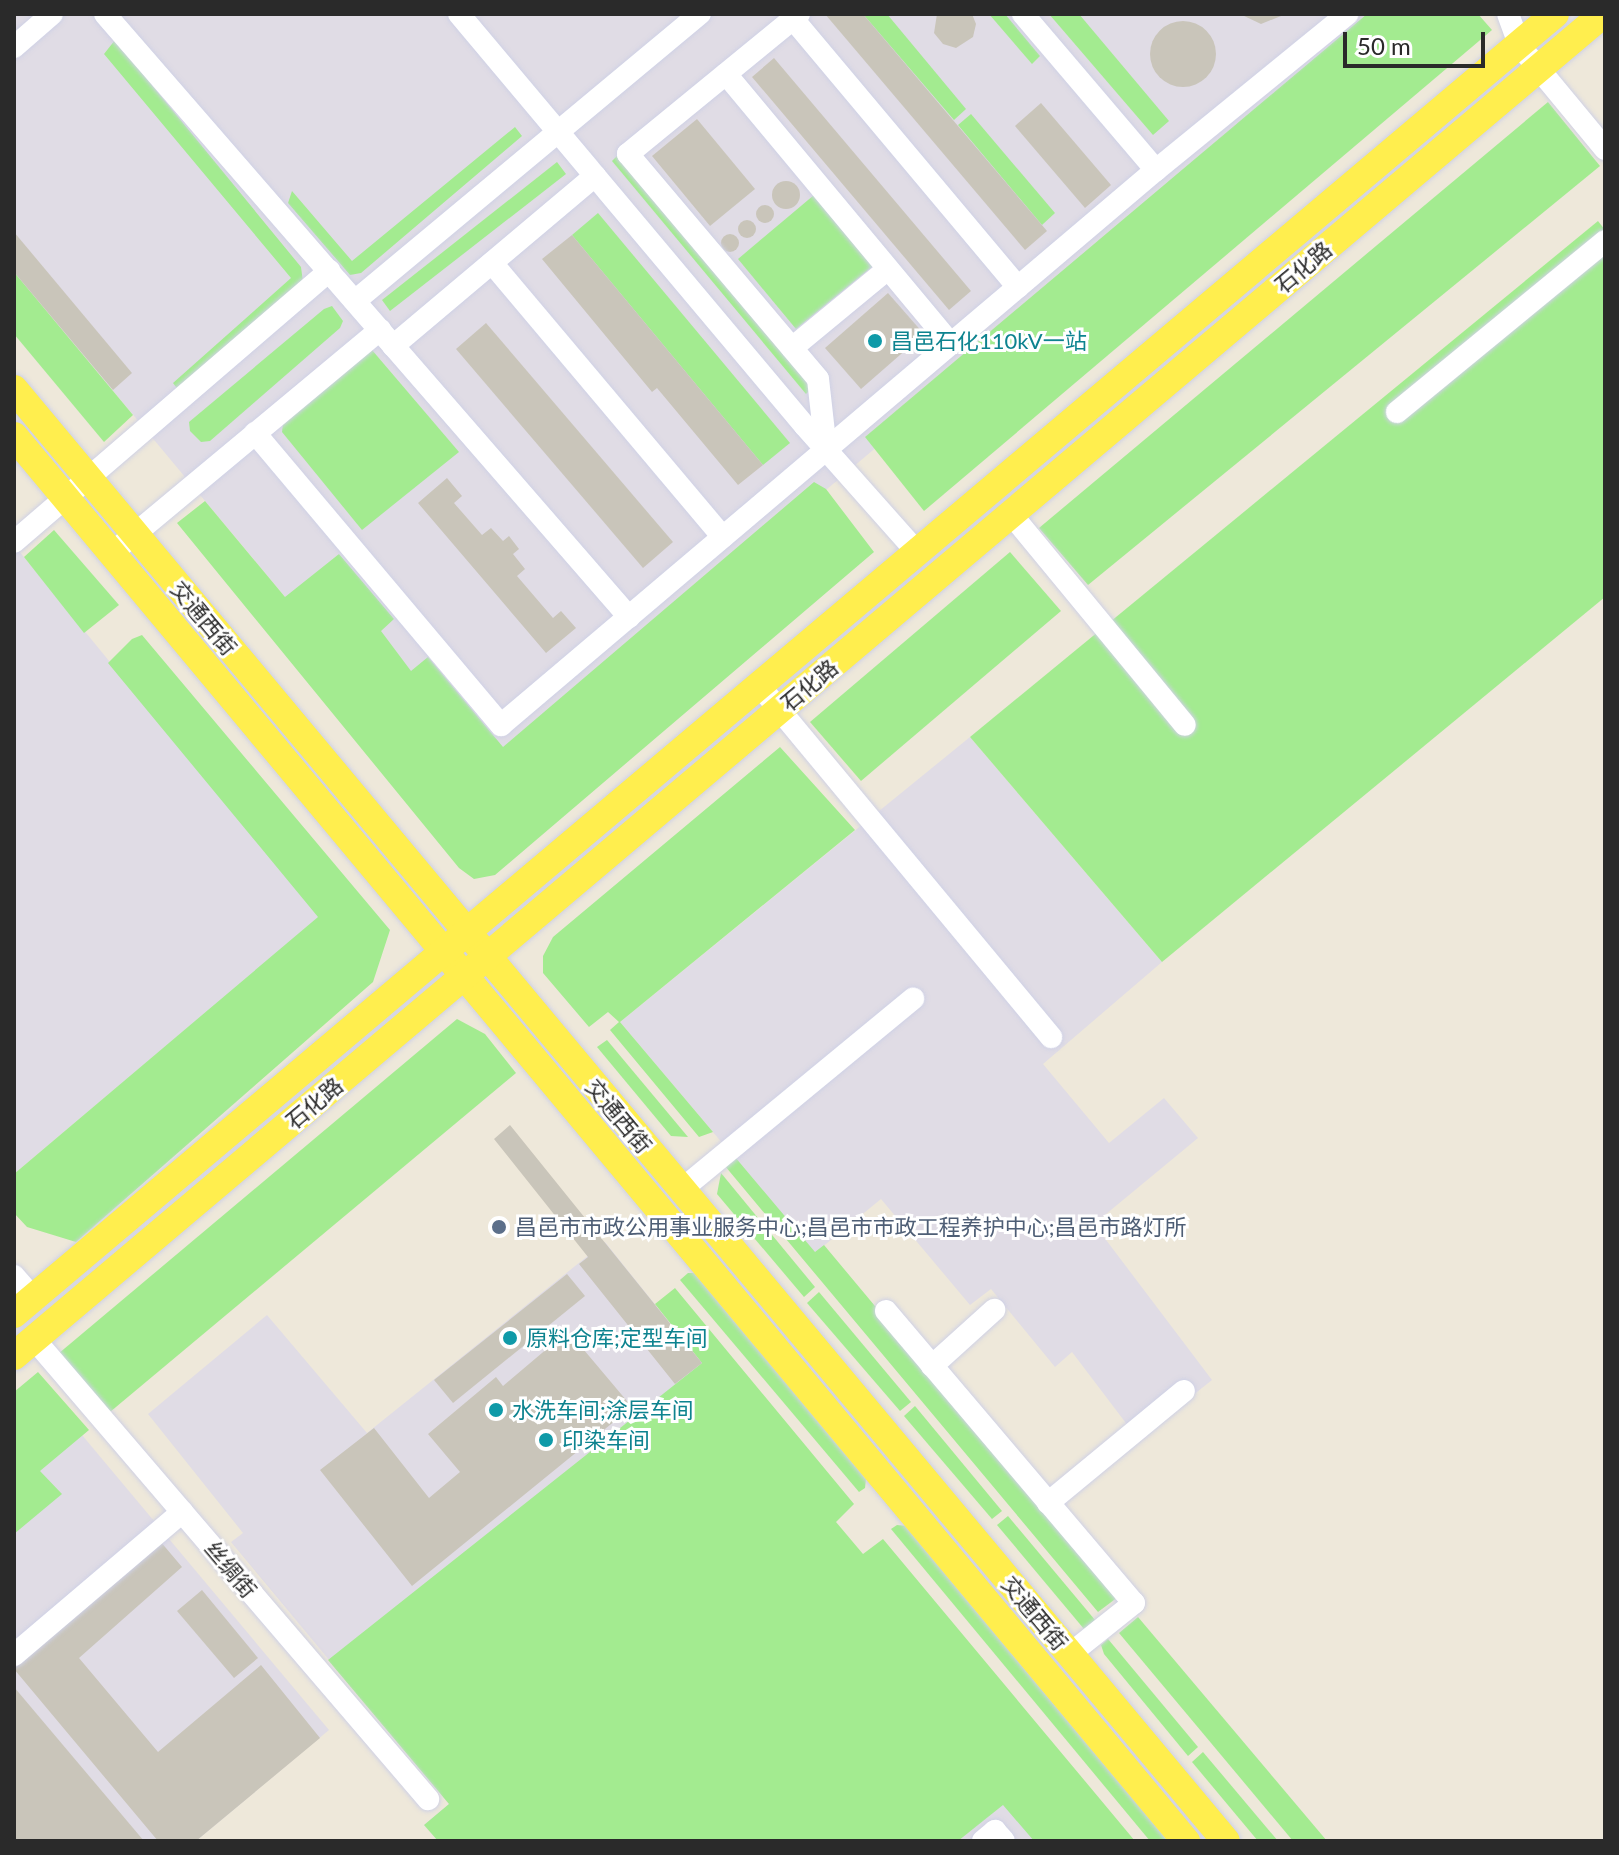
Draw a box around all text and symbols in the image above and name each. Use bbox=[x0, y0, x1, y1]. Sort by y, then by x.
scale bar bbox=[1347, 16, 1489, 66]
text: 50 m bbox=[1357, 31, 1411, 60]
street label: 石化路 bbox=[1269, 236, 1337, 298]
place label: 昌邑石化110kV一站 bbox=[891, 328, 1087, 354]
marker: 昌邑石化110kV一站 bbox=[866, 332, 884, 350]
street label: 交通西街 bbox=[166, 576, 242, 660]
street label: 石化路 bbox=[775, 654, 843, 716]
street label: 石化路 bbox=[280, 1072, 348, 1134]
street label: 交通西街 bbox=[581, 1074, 657, 1158]
place label: 昌邑市市政公用事业服务中心;昌邑市市政工程养护中心;昌邑市路灯所 bbox=[515, 1214, 1187, 1240]
marker: 昌邑市市政公用事业服务中心;昌邑市市政工程养护中心;昌邑市路灯所 bbox=[490, 1218, 508, 1236]
place label: 原料仓库;定型车间 bbox=[526, 1325, 708, 1351]
marker: 原料仓库;定型车间 bbox=[501, 1329, 519, 1347]
place label: 水洗车间;涂层车间 bbox=[512, 1397, 694, 1423]
marker: 水洗车间;涂层车间 bbox=[487, 1401, 505, 1419]
place label: 印染车间 bbox=[562, 1427, 650, 1453]
marker: 印染车间 bbox=[537, 1431, 555, 1449]
street label: 丝绸街 bbox=[200, 1535, 262, 1603]
street label: 交通西街 bbox=[997, 1571, 1073, 1655]

